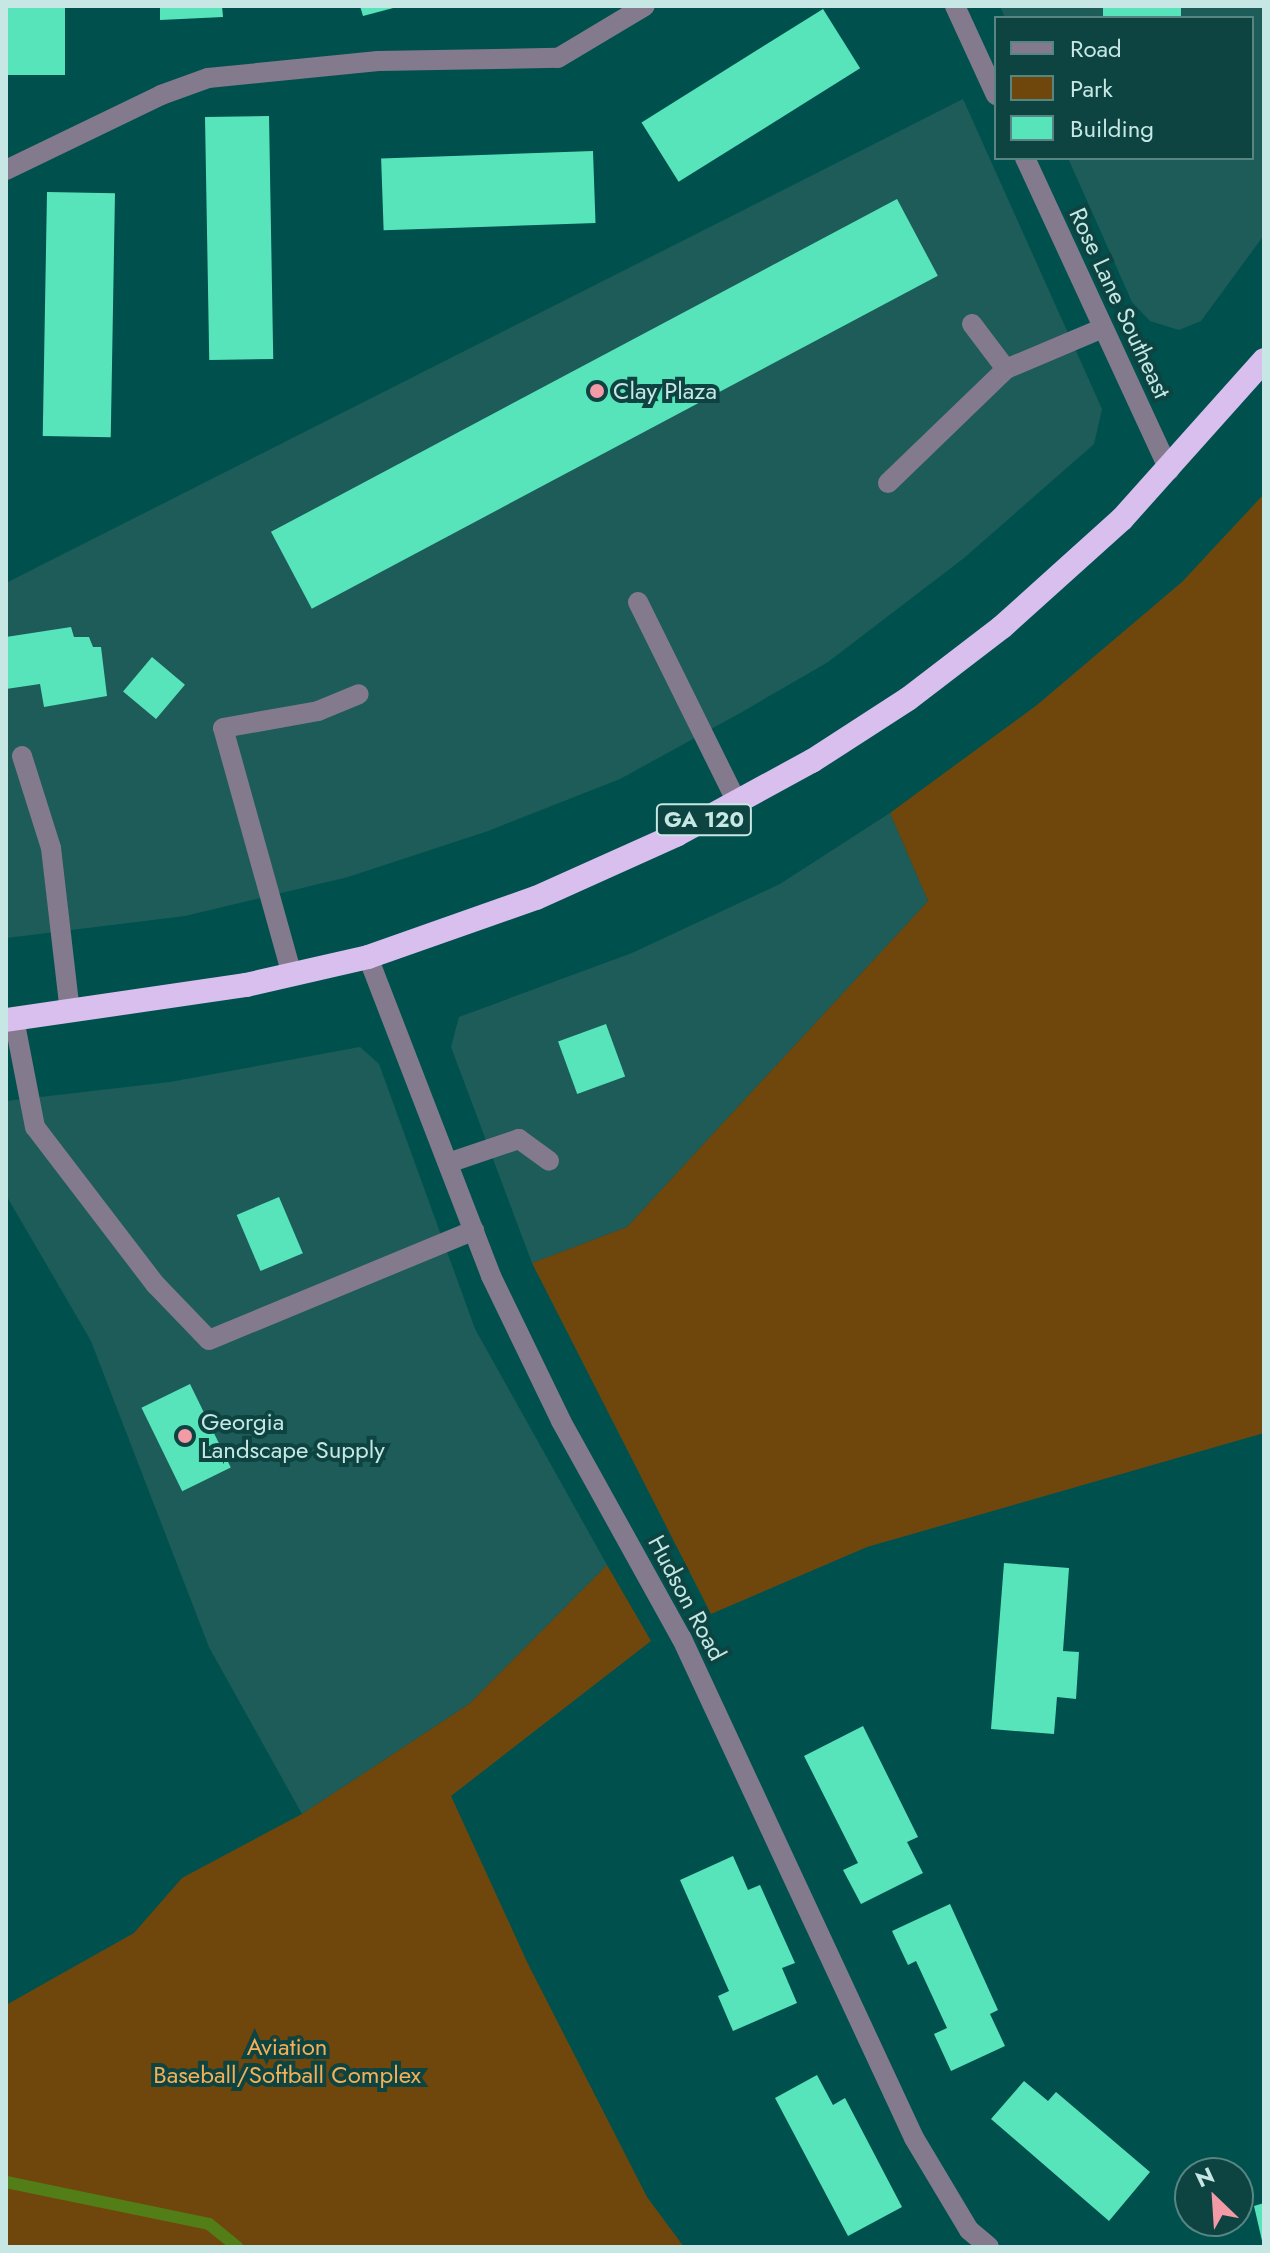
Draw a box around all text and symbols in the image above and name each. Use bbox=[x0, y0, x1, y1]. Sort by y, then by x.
legend bbox=[994, 16, 1254, 160]
text: Road bbox=[1070, 31, 1122, 66]
text: Park bbox=[1070, 71, 1113, 106]
text: Building bbox=[1070, 111, 1154, 146]
street label: Rose Lane Southeast bbox=[1063, 203, 1177, 403]
place label: Clay Plaza bbox=[613, 377, 717, 405]
marker: Clay Plaza bbox=[588, 382, 606, 400]
road number: GA 120 bbox=[654, 802, 754, 838]
place label: Georgia Landscape Supply bbox=[201, 1408, 385, 1464]
marker: Georgia Landscape Supply bbox=[176, 1427, 194, 1445]
street label: Hudson Road bbox=[642, 1530, 732, 1666]
park label: Aviation Baseball/Softball Complex bbox=[153, 2033, 421, 2089]
north arrow bbox=[1174, 2157, 1254, 2237]
text: N bbox=[1190, 2159, 1219, 2195]

